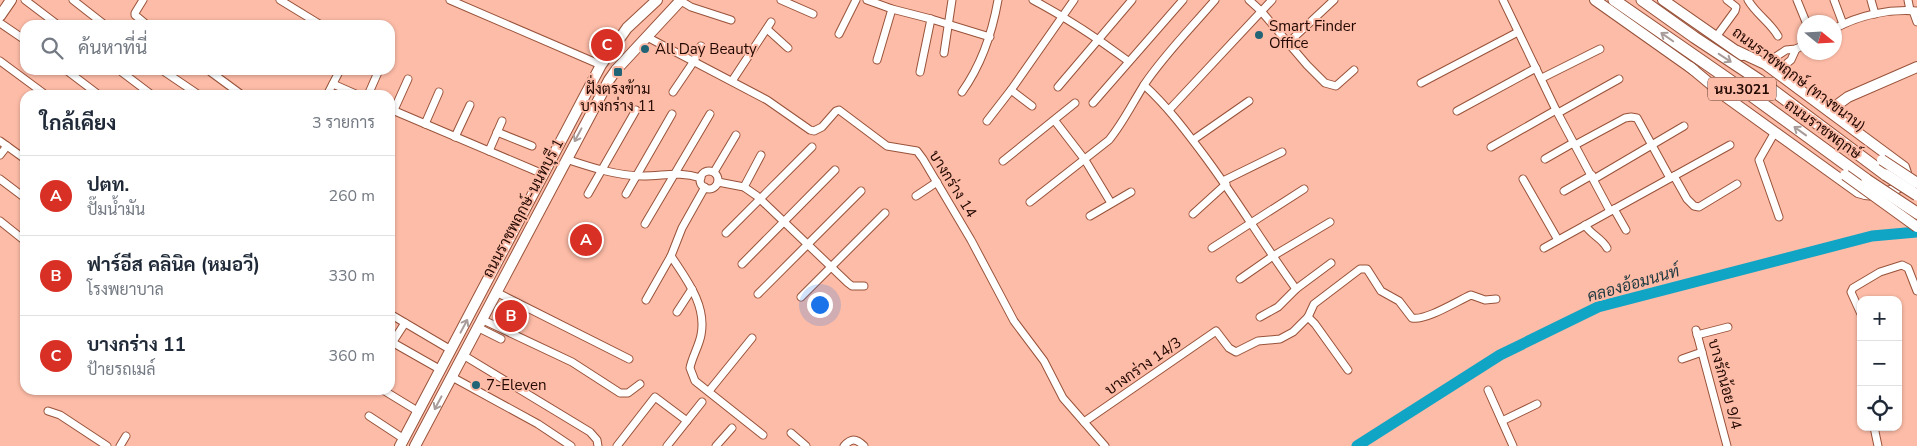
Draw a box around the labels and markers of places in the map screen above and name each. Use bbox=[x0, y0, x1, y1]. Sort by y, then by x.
place label: Smart Finder Office bbox=[1269, 16, 1357, 53]
pin: C bbox=[591, 26, 623, 64]
marker: Smart Finder Office bbox=[1253, 29, 1265, 41]
place label: All Day Beauty bbox=[655, 39, 757, 59]
marker: All Day Beauty bbox=[639, 43, 651, 55]
marker: ฝั่งตรงข้าม บางกร่าง 11 bbox=[612, 66, 624, 78]
place label: ฝั่งตรงข้าม บางกร่าง 11 bbox=[580, 74, 656, 116]
pin: A bbox=[570, 221, 602, 259]
pin: B bbox=[495, 297, 527, 335]
place label: 7-Eleven bbox=[486, 375, 546, 395]
marker: 7-Eleven bbox=[470, 379, 482, 391]

